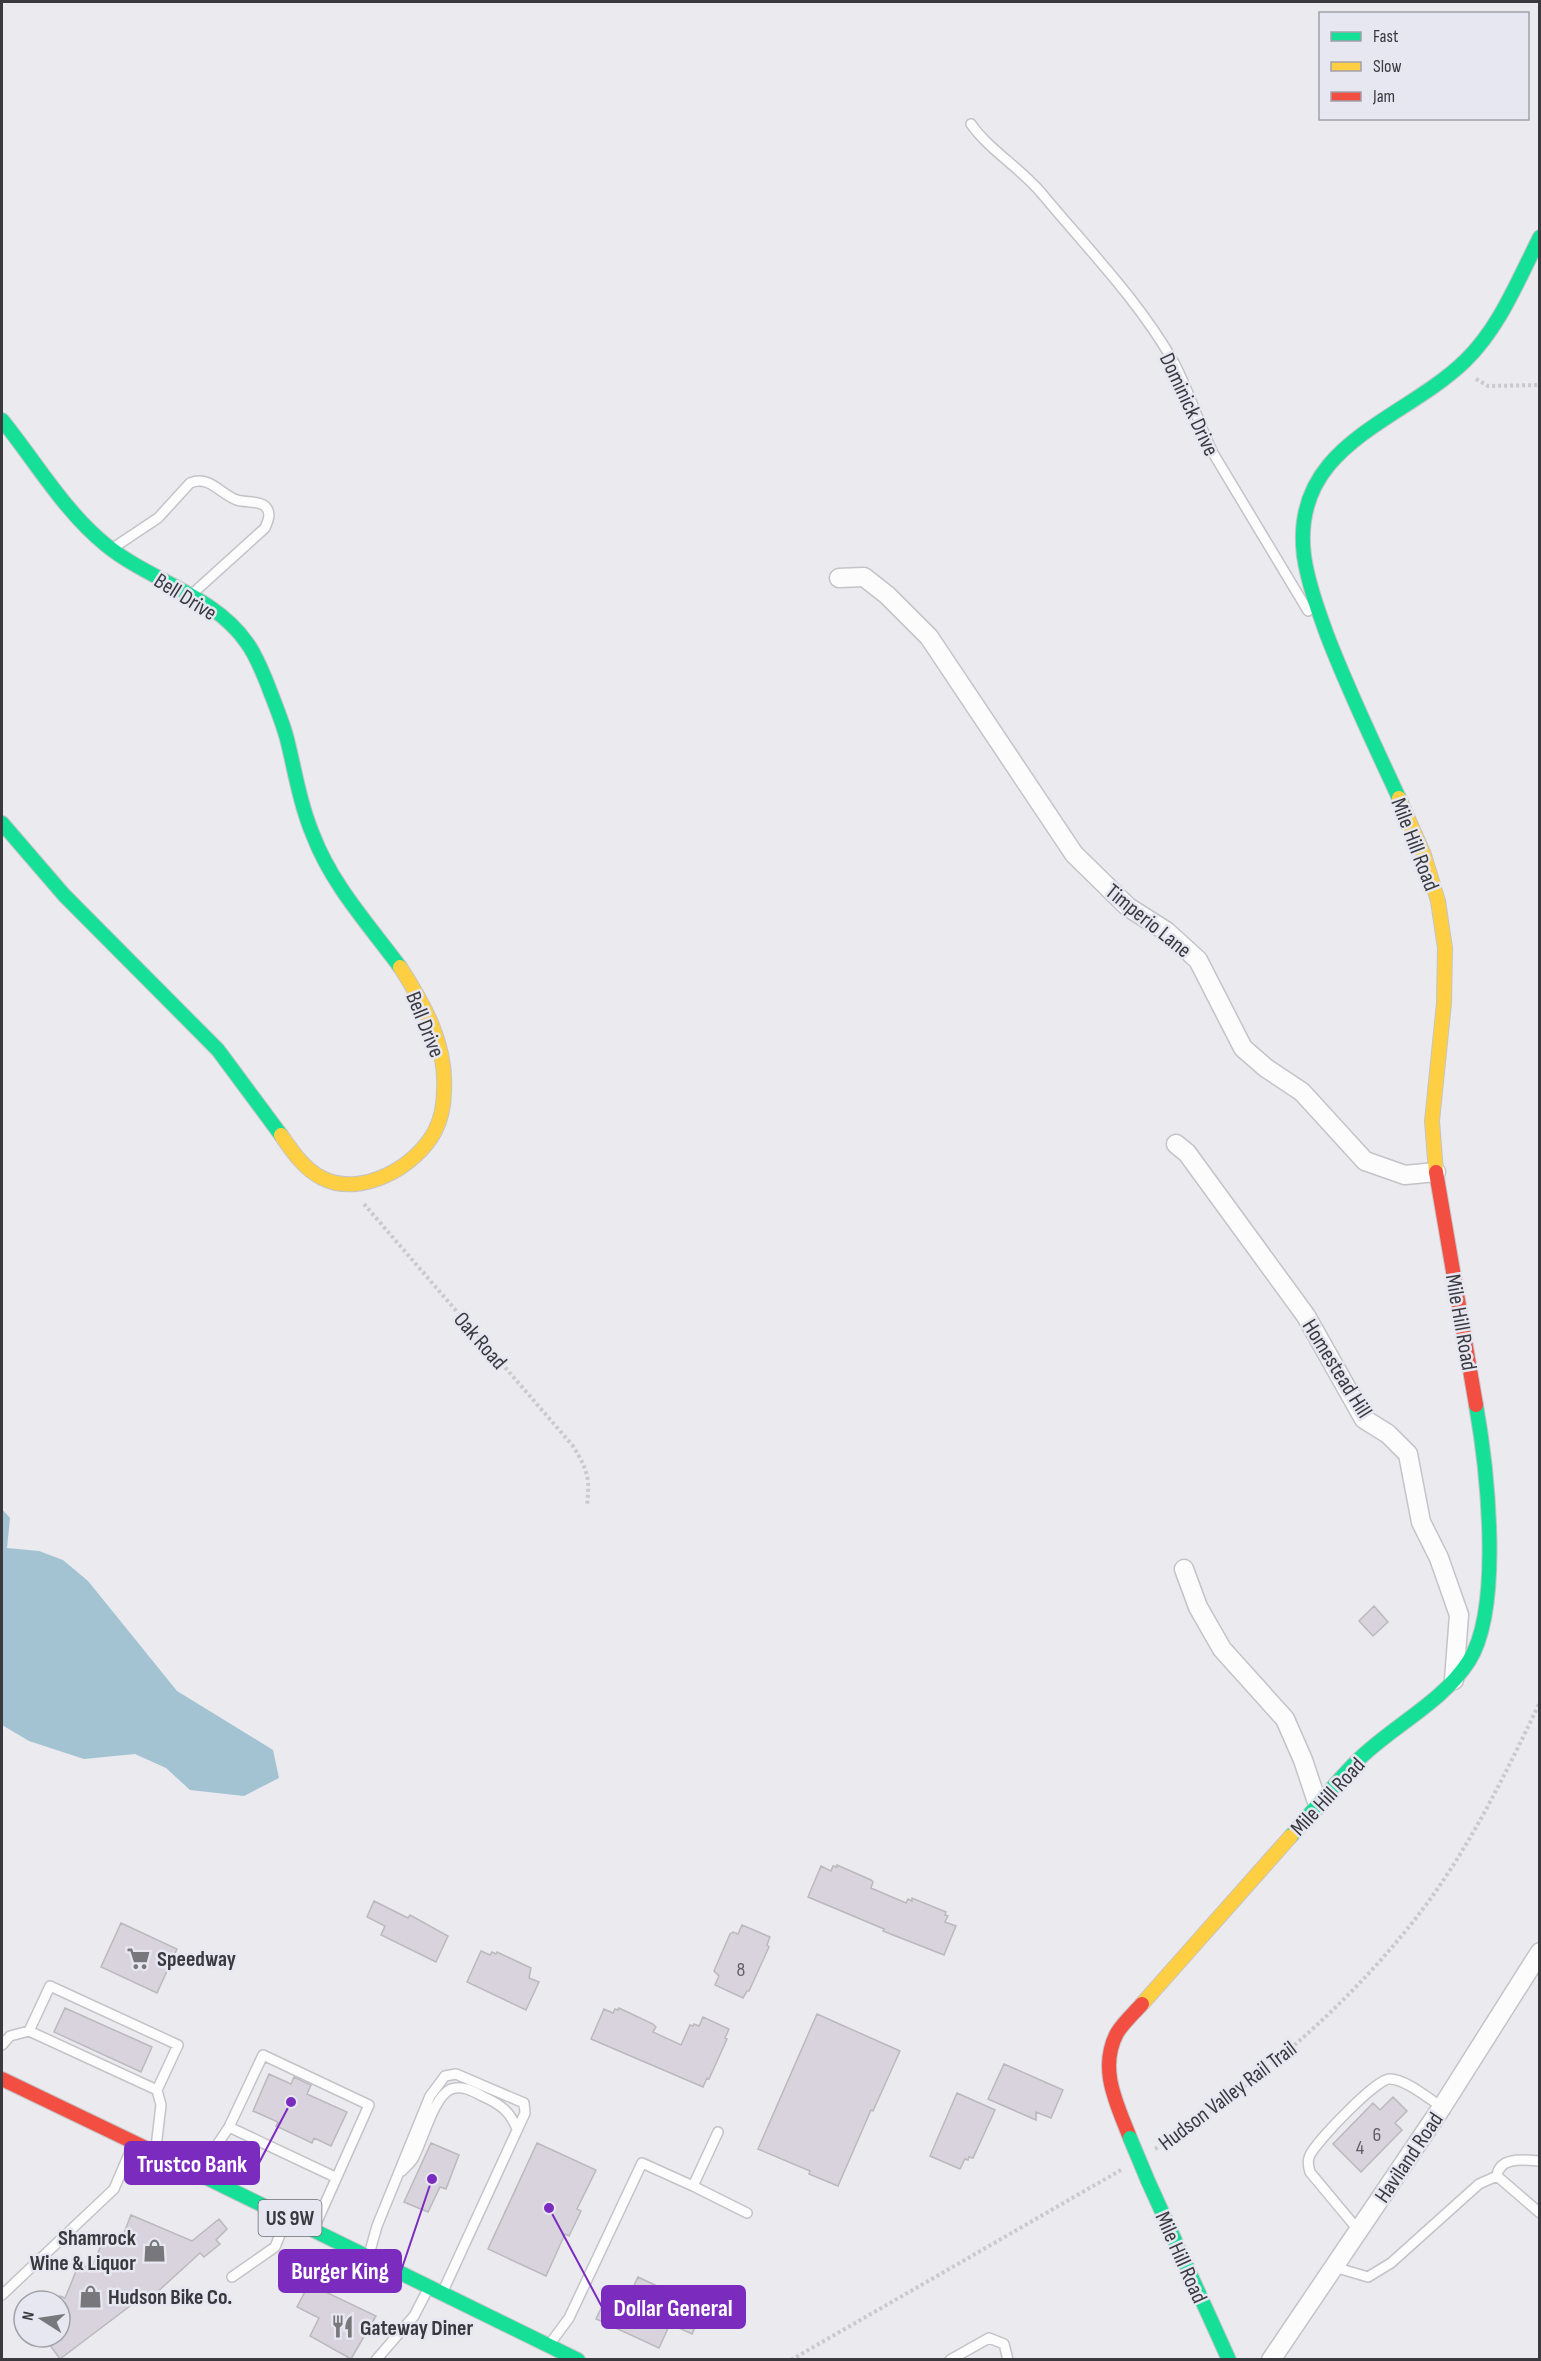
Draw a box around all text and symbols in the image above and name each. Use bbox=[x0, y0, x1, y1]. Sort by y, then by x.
legend bbox=[1319, 12, 1529, 120]
text: Fast bbox=[1373, 26, 1399, 47]
text: Slow bbox=[1373, 56, 1402, 77]
text: Jam bbox=[1372, 86, 1395, 107]
street label: Dominick Drive bbox=[1153, 349, 1224, 461]
street label: Bell Drive bbox=[149, 568, 222, 627]
street label: Mile Hill Road bbox=[1385, 794, 1445, 895]
street label: Timperio Lane bbox=[1100, 878, 1197, 964]
street label: Bell Drive bbox=[399, 988, 450, 1061]
street label: Mile Hill Road bbox=[1439, 1272, 1482, 1372]
street label: Oak Road bbox=[447, 1307, 512, 1375]
street label: Homestead Hill bbox=[1296, 1315, 1378, 1423]
street label: Mile Hill Road bbox=[1285, 1752, 1371, 1842]
supermarket icon: Speedway bbox=[126, 1945, 152, 1971]
place label: Speedway bbox=[157, 1946, 236, 1973]
house number: 8 bbox=[737, 1958, 745, 1982]
street label: Hudson Valley Rail Trail bbox=[1153, 2035, 1302, 2157]
street label: Haviland Road bbox=[1369, 2107, 1449, 2208]
house number: 6 bbox=[1373, 2123, 1381, 2147]
house number: 4 bbox=[1356, 2136, 1364, 2160]
callout: Trustco Bank bbox=[125, 2142, 259, 2184]
text: Trustco Bank bbox=[137, 2150, 247, 2179]
road number: US 9W bbox=[258, 2200, 322, 2236]
street label: Mile Hill Road bbox=[1149, 2208, 1213, 2308]
place label: Shamrock Wine & Liquor bbox=[30, 2225, 137, 2277]
shop icon: Shamrock Wine & Liquor bbox=[141, 2237, 167, 2263]
callout: Burger King bbox=[279, 2250, 401, 2292]
text: Burger King bbox=[291, 2257, 389, 2286]
shop icon: Hudson Bike Co. bbox=[77, 2283, 103, 2309]
place label: Hudson Bike Co. bbox=[108, 2284, 232, 2311]
callout: Dollar General bbox=[602, 2286, 745, 2328]
north arrow bbox=[12, 2289, 72, 2349]
text: Dollar General bbox=[613, 2294, 733, 2323]
text: N bbox=[19, 2310, 39, 2322]
restaurant icon: Gateway Diner bbox=[329, 2314, 355, 2340]
place label: Gateway Diner bbox=[360, 2315, 473, 2342]

